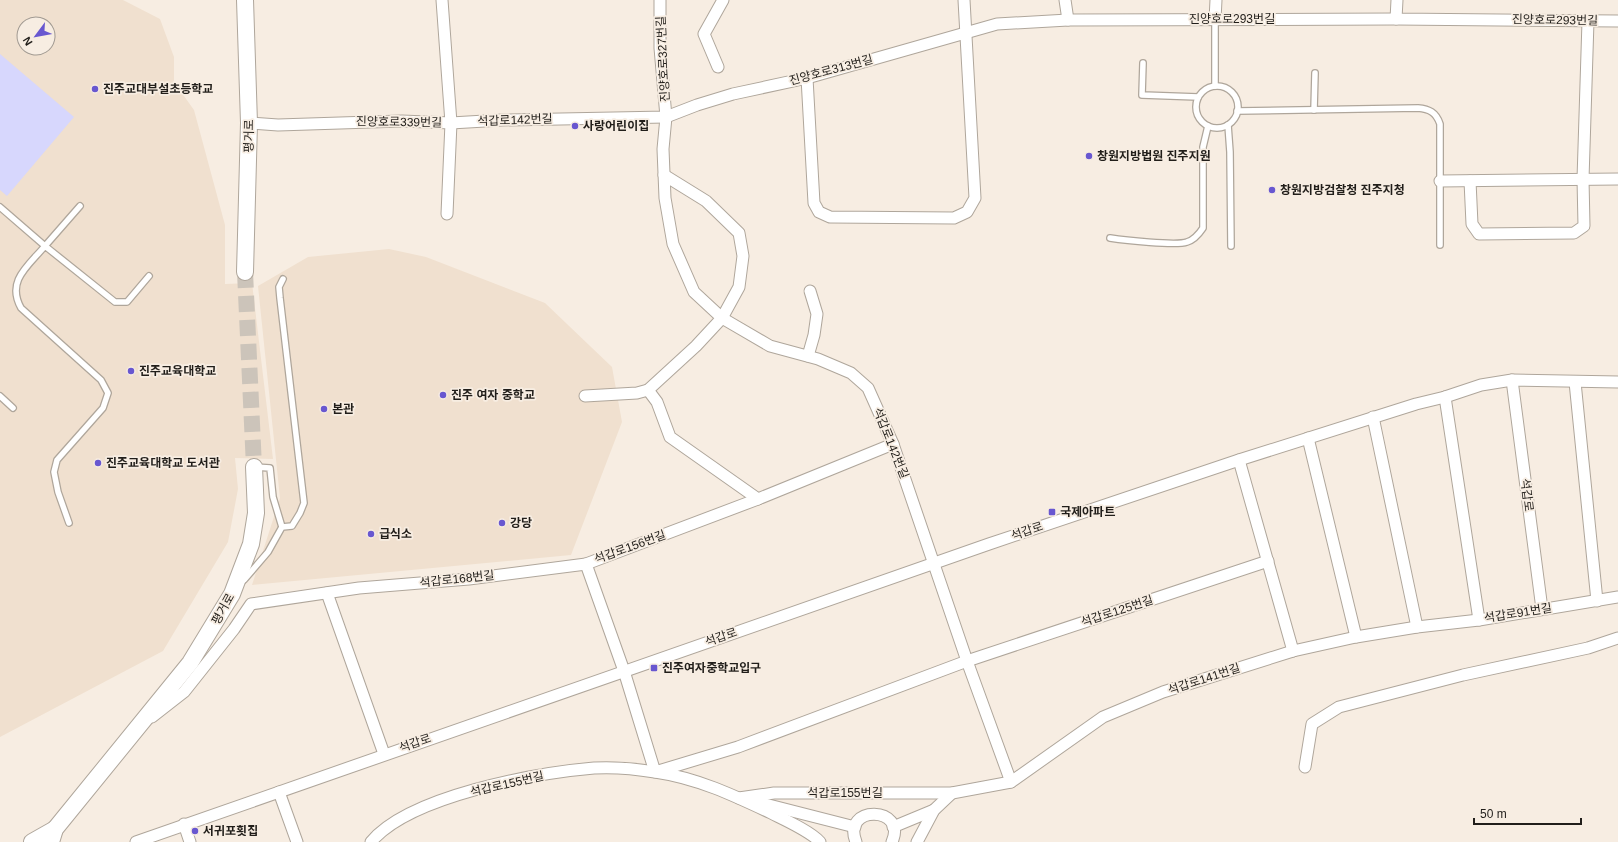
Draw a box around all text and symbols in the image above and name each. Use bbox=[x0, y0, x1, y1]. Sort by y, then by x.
street label: 진양호로293번길 bbox=[1189, 12, 1275, 26]
street label: 진양호로293번길 bbox=[1512, 12, 1598, 28]
north arrow bbox=[16, 16, 56, 56]
street label: 진양호로327번길 bbox=[654, 16, 672, 102]
text: N bbox=[20, 35, 35, 48]
street label: 진양호로313번길 bbox=[788, 52, 874, 88]
place label: 진주교대부설초등학교 bbox=[103, 82, 213, 96]
marker: 진주교대부설초등학교 bbox=[90, 84, 100, 94]
street label: 석갑로142번길 bbox=[477, 112, 553, 128]
street label: 진양호로339번길 bbox=[356, 114, 442, 130]
street label: 평거로 bbox=[242, 119, 256, 153]
place label: 사랑어린이집 bbox=[583, 119, 649, 133]
marker: 사랑어린이집 bbox=[570, 121, 580, 131]
place label: 창원지방법원 진주지원 bbox=[1097, 149, 1211, 163]
marker: 창원지방법원 진주지원 bbox=[1084, 151, 1094, 161]
place label: 창원지방검찰청 진주지청 bbox=[1280, 183, 1405, 197]
marker: 창원지방검찰청 진주지청 bbox=[1267, 185, 1277, 195]
place label: 진주교육대학교 bbox=[139, 364, 216, 378]
marker: 진주교육대학교 bbox=[126, 366, 136, 376]
place label: 진주 여자 중학교 bbox=[451, 388, 535, 402]
marker: 진주 여자 중학교 bbox=[438, 390, 448, 400]
place label: 본관 bbox=[332, 402, 354, 416]
marker: 본관 bbox=[319, 404, 329, 414]
street label: 석갑로142번길 bbox=[870, 405, 912, 481]
place label: 진주교육대학교 도서관 bbox=[106, 456, 220, 470]
marker: 진주교육대학교 도서관 bbox=[93, 458, 103, 468]
street label: 석갑로 bbox=[1518, 478, 1536, 512]
place label: 국제아파트 bbox=[1060, 505, 1115, 519]
marker: 국제아파트 bbox=[1047, 507, 1057, 517]
place label: 강당 bbox=[510, 516, 532, 530]
marker: 강당 bbox=[497, 518, 507, 528]
street label: 석갑로 bbox=[1009, 519, 1045, 543]
place label: 급식소 bbox=[379, 527, 412, 541]
street label: 석갑로156번길 bbox=[592, 528, 668, 566]
marker: 급식소 bbox=[366, 529, 376, 539]
street label: 석갑로168번길 bbox=[419, 568, 495, 590]
street label: 평거로 bbox=[209, 591, 237, 627]
street label: 석갑로125번길 bbox=[1079, 593, 1155, 629]
street label: 석갑로91번길 bbox=[1483, 601, 1553, 625]
street label: 석갑로 bbox=[703, 625, 739, 649]
place label: 진주여자중학교입구 bbox=[662, 661, 761, 675]
street label: 석갑로141번길 bbox=[1166, 661, 1242, 697]
marker: 진주여자중학교입구 bbox=[649, 663, 659, 673]
street label: 석갑로 bbox=[397, 731, 433, 755]
street label: 석갑로155번길 bbox=[469, 769, 545, 799]
street label: 석갑로155번길 bbox=[807, 786, 883, 800]
scale bar bbox=[1474, 800, 1581, 826]
text: 50 m bbox=[1480, 807, 1507, 821]
place label: 서귀포횟집 bbox=[203, 824, 258, 838]
marker: 서귀포횟집 bbox=[190, 826, 200, 836]

